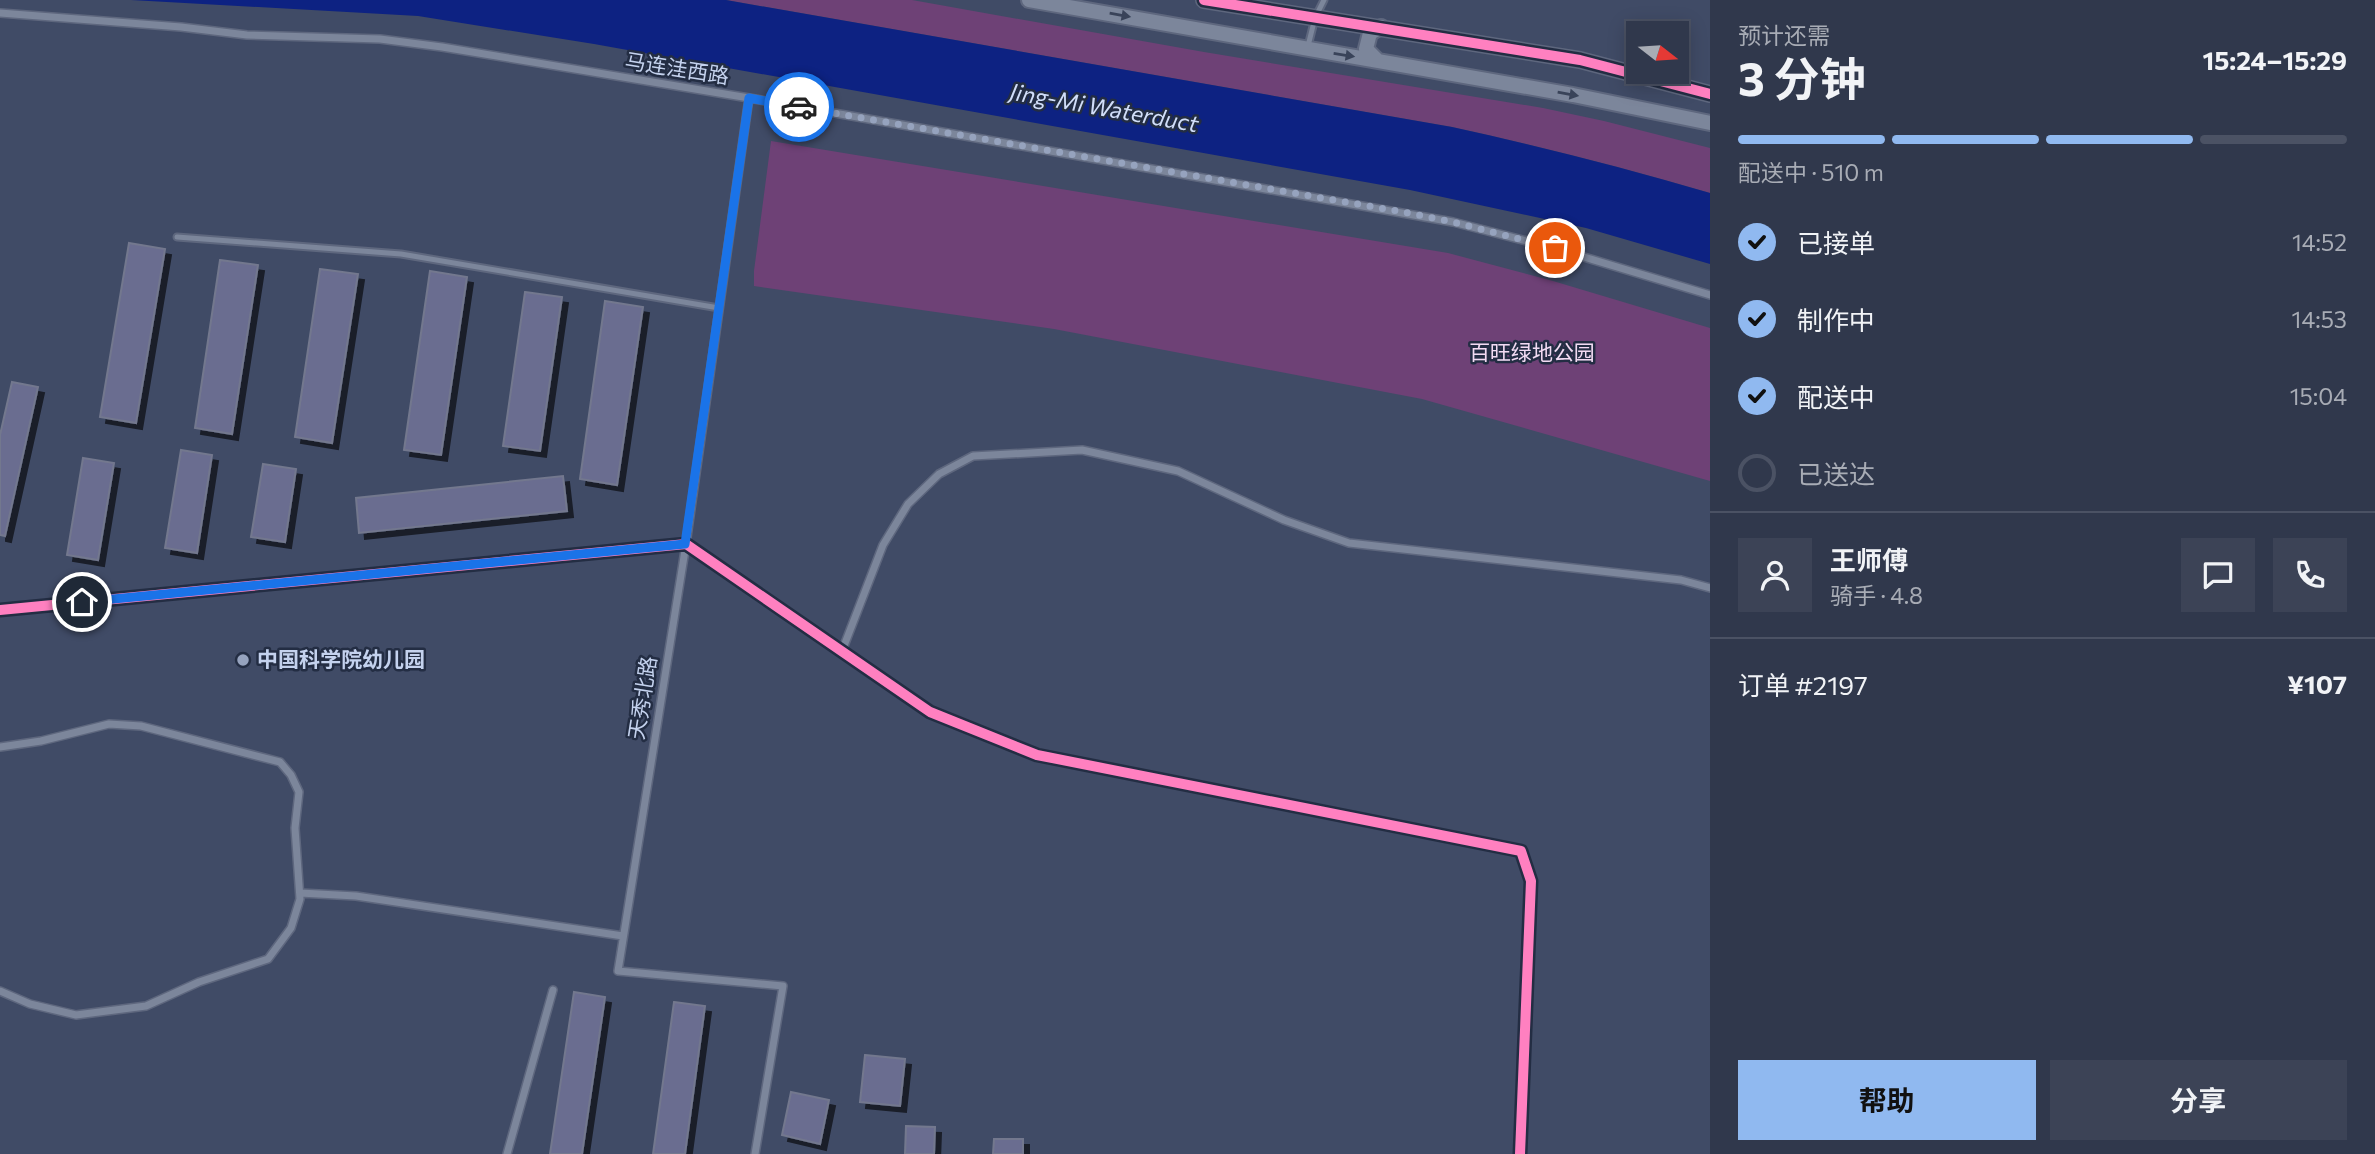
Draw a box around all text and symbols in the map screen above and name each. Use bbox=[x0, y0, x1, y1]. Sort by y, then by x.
one-way arrow bbox=[1109, 10, 1131, 21]
north arrow bbox=[1626, 21, 1689, 84]
map controls bbox=[1626, 21, 1689, 84]
text: 预计还需 bbox=[1738, 21, 1830, 49]
text: 15:24–15:29 bbox=[2202, 44, 2347, 75]
street label: 马连洼西路 bbox=[623, 47, 731, 88]
one-way arrow bbox=[1333, 49, 1355, 60]
text: 3 分钟 bbox=[1738, 49, 1866, 105]
courier bbox=[764, 72, 834, 142]
water label: Jing-Mi Waterduct bbox=[1006, 76, 1201, 137]
icon: car bbox=[780, 88, 818, 126]
one-way arrow bbox=[1557, 89, 1579, 100]
text: 配送中 · 510 m bbox=[1738, 158, 1884, 186]
pin bbox=[1525, 218, 1585, 278]
icon: check bbox=[1738, 223, 1776, 261]
text: 已接单 bbox=[1797, 227, 1875, 258]
text: 14:52 bbox=[2292, 228, 2347, 256]
icon: bag bbox=[1536, 229, 1574, 267]
icon: check bbox=[1738, 300, 1776, 338]
text: 制作中 bbox=[1797, 304, 1875, 335]
text: 14:53 bbox=[2292, 305, 2347, 333]
park label: 百旺绿地公园 bbox=[1469, 339, 1595, 364]
icon: check bbox=[1738, 377, 1776, 415]
text: 配送中 bbox=[1797, 381, 1875, 412]
text: 15:04 bbox=[2290, 382, 2347, 410]
text: 已送达 bbox=[1797, 458, 1875, 489]
button: person bbox=[1738, 538, 1812, 612]
button: chat bbox=[2181, 538, 2255, 612]
button: phone bbox=[2273, 538, 2347, 612]
text: 王师傅 bbox=[1830, 544, 1908, 575]
pin bbox=[52, 572, 112, 632]
text: 骑手 · 4.8 bbox=[1830, 581, 1923, 609]
icon: home bbox=[63, 583, 101, 621]
place label: 中国科学院幼儿园 bbox=[257, 646, 425, 671]
marker: 中国科学院幼儿园 bbox=[235, 652, 251, 668]
street label: 天秀北路 bbox=[623, 654, 660, 741]
text: ¥107 bbox=[2287, 668, 2347, 699]
text: 订单 #2197 bbox=[1738, 669, 1868, 700]
button: 帮助 bbox=[1738, 1060, 2036, 1140]
button: 分享 bbox=[2050, 1060, 2347, 1140]

